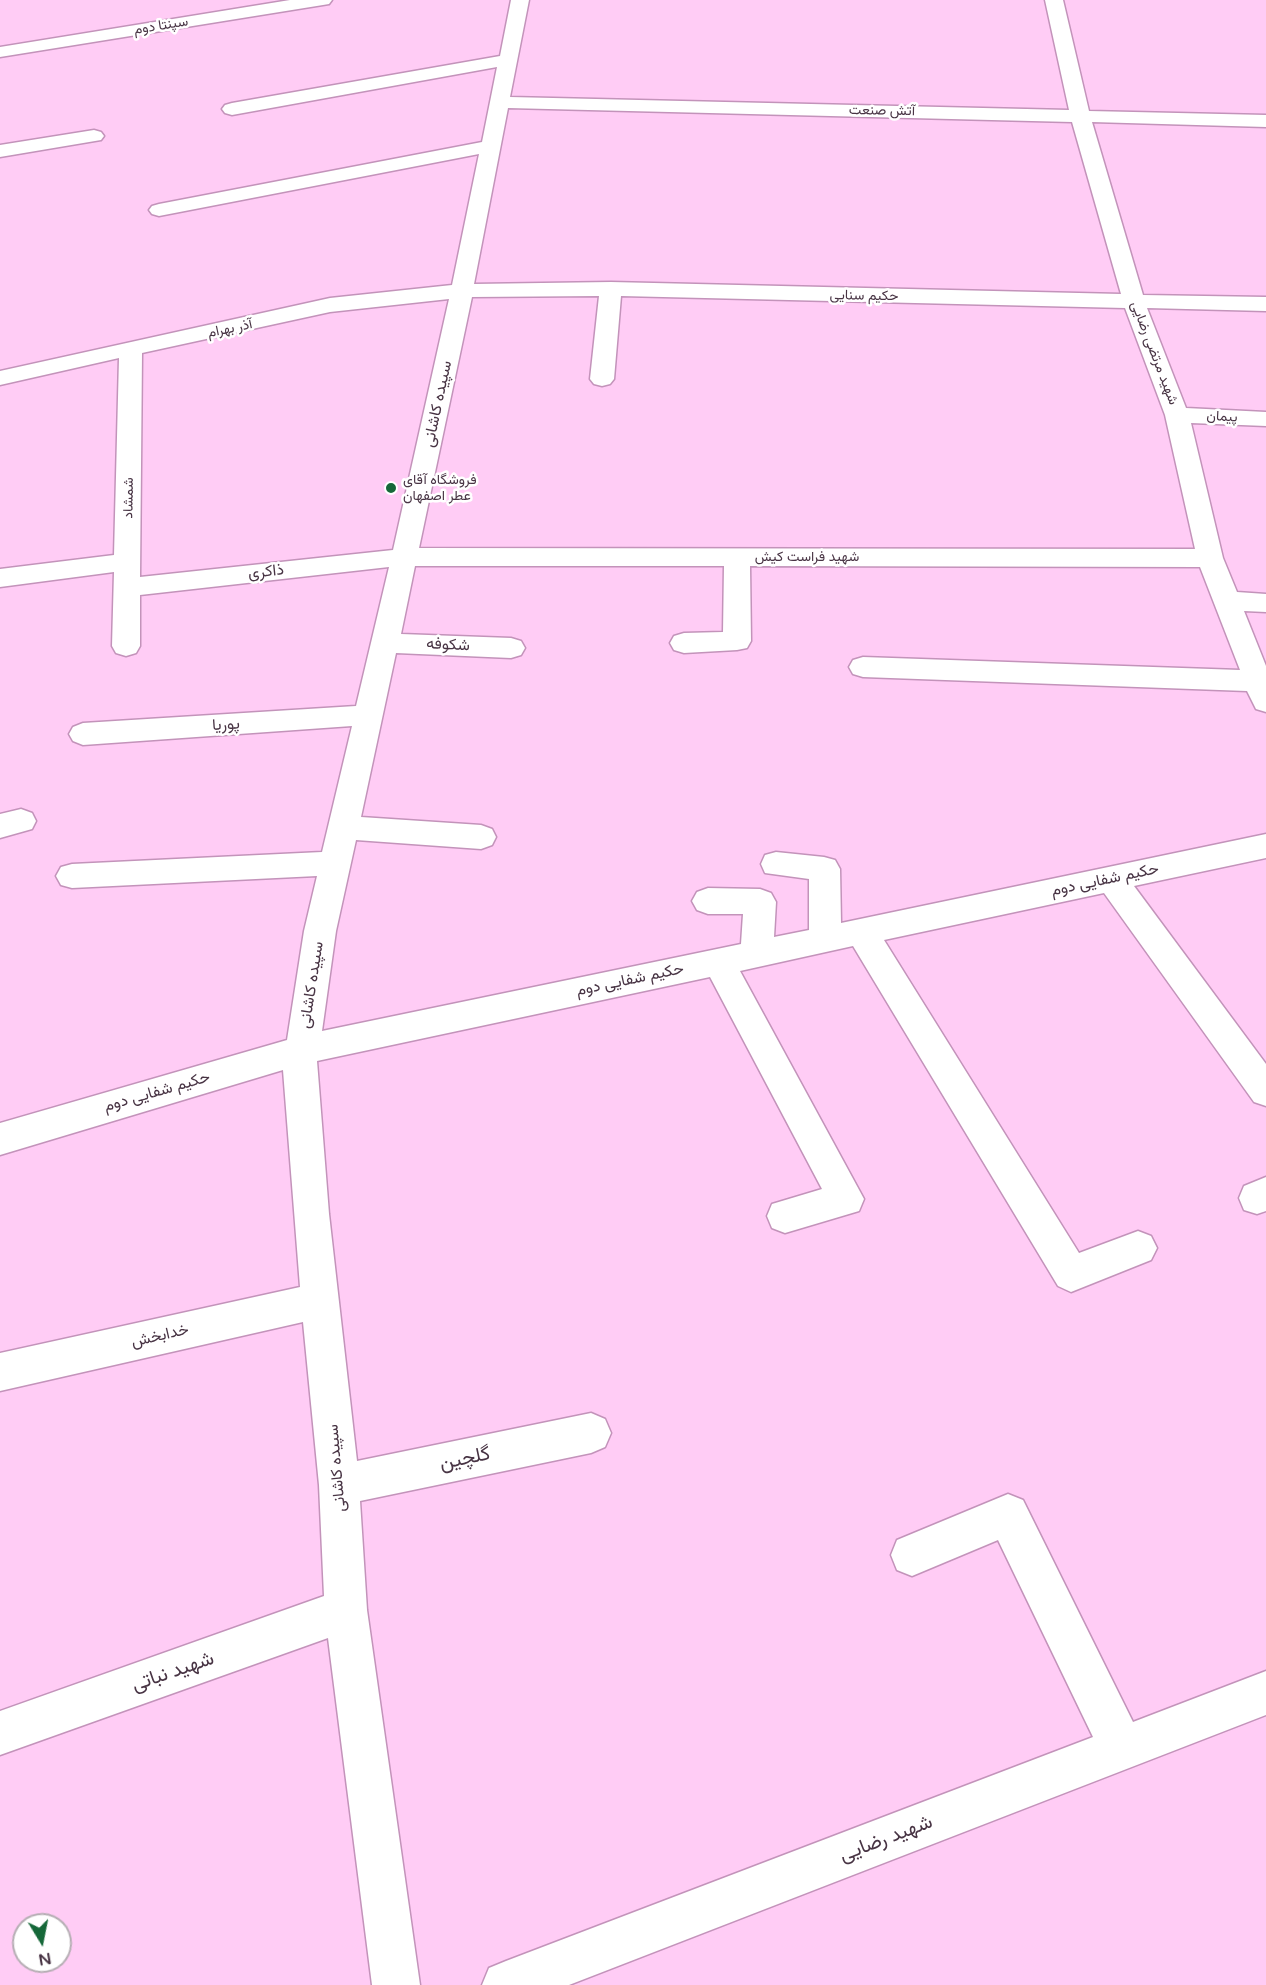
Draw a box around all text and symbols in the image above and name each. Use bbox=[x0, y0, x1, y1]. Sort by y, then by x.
street label: سپنتا دوم bbox=[133, 13, 189, 39]
street label: آتش صنعت bbox=[849, 102, 915, 120]
street label: حکیم سنایی bbox=[829, 287, 899, 305]
street label: شهید مرتضی رضایی bbox=[1127, 299, 1181, 407]
street label: آذر بهرام bbox=[206, 316, 254, 342]
street label: سپیده کاشانی bbox=[419, 359, 457, 449]
street label: پیمان bbox=[1206, 408, 1238, 426]
place label: فروشگاه آقای عطر اصفهان bbox=[403, 472, 477, 504]
street label: شمشاد bbox=[120, 477, 138, 519]
marker: فروشگاه آقای عطر اصفهان bbox=[384, 481, 398, 495]
street label: شهید فراست کیش bbox=[755, 549, 859, 565]
street label: ذاکری bbox=[247, 561, 285, 583]
street label: شکوفه bbox=[426, 634, 470, 656]
street label: پوریا bbox=[212, 714, 240, 736]
street label: حکیم شفایی دوم bbox=[1049, 859, 1161, 901]
street label: سپیده کاشانی bbox=[296, 940, 328, 1030]
street label: حکیم شفایی دوم bbox=[574, 959, 686, 1001]
street label: حکیم شفایی دوم bbox=[102, 1068, 212, 1116]
street label: خدابخش bbox=[129, 1320, 191, 1352]
street label: سپیده کاشانی bbox=[324, 1423, 350, 1513]
street label: گلچین bbox=[437, 1442, 493, 1476]
street label: شهید نباتی bbox=[129, 1647, 217, 1697]
street label: شهید رضایی bbox=[836, 1810, 936, 1868]
north arrow bbox=[12, 1913, 72, 1973]
text: N bbox=[37, 1948, 53, 1970]

